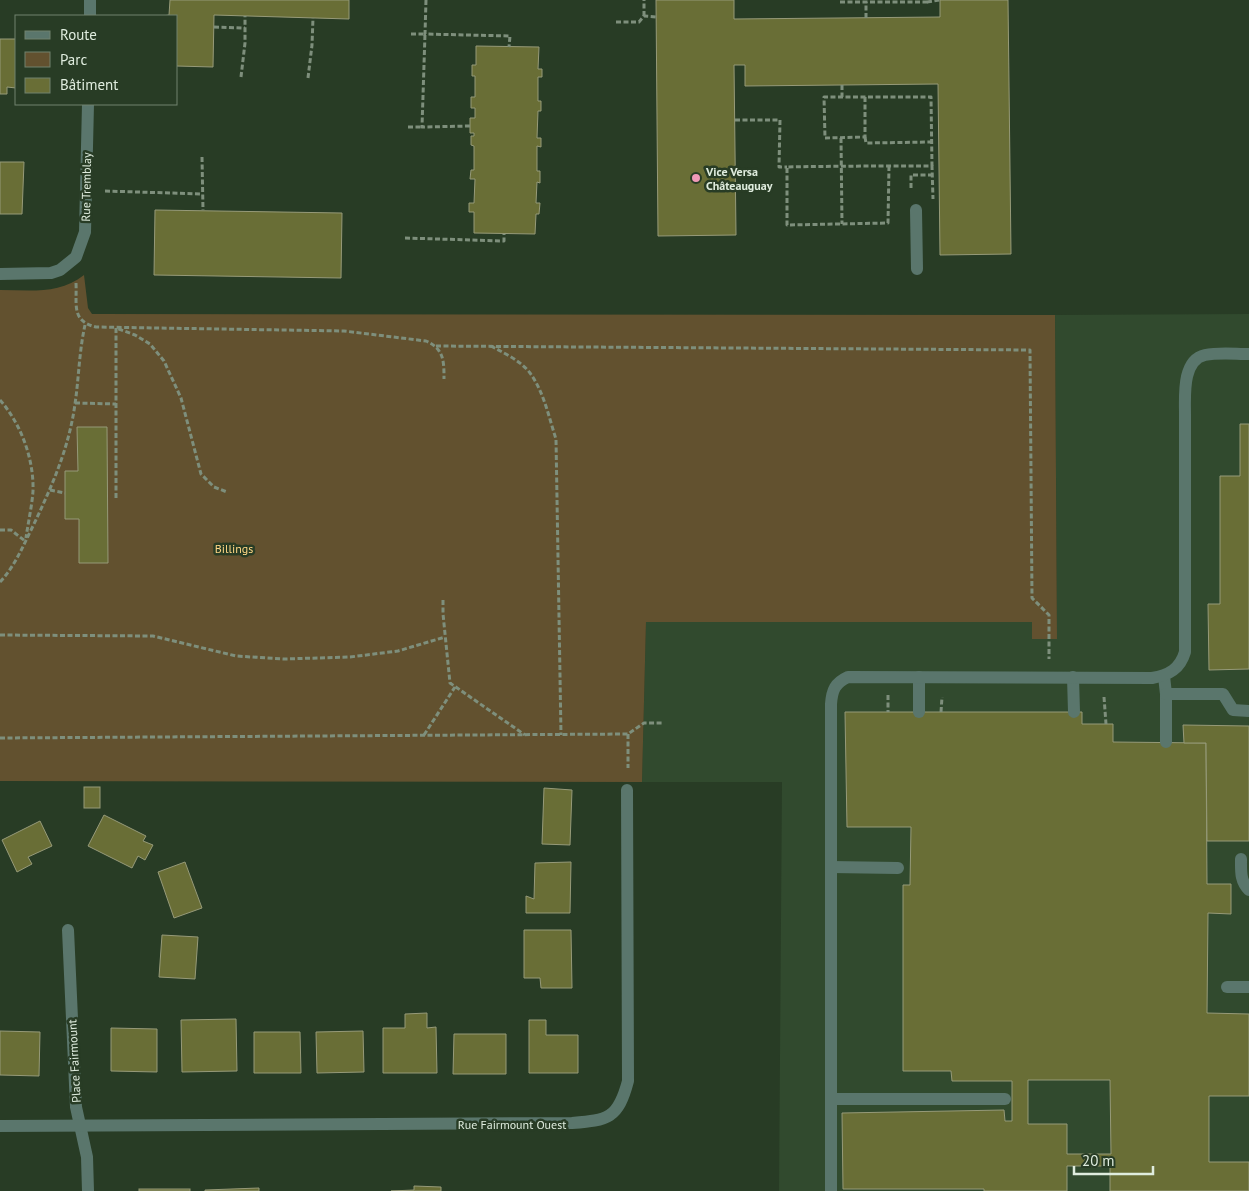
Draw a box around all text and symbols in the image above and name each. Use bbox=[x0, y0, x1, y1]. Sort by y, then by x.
legend bbox=[15, 15, 178, 105]
text: Route bbox=[60, 25, 97, 44]
text: Parc bbox=[60, 50, 87, 69]
text: Bâtiment bbox=[60, 75, 118, 94]
street label: Rue Tremblay bbox=[78, 152, 94, 222]
place label: Vice Versa Châteauguay bbox=[705, 164, 773, 193]
marker: Vice Versa Châteauguay bbox=[690, 172, 702, 184]
park label: Billings bbox=[215, 541, 253, 556]
street label: Place Fairmount bbox=[64, 1019, 84, 1103]
street label: Rue Fairmount Ouest bbox=[458, 1117, 566, 1132]
scale bar bbox=[1074, 1144, 1153, 1176]
text: 20 m bbox=[1082, 1151, 1115, 1170]

